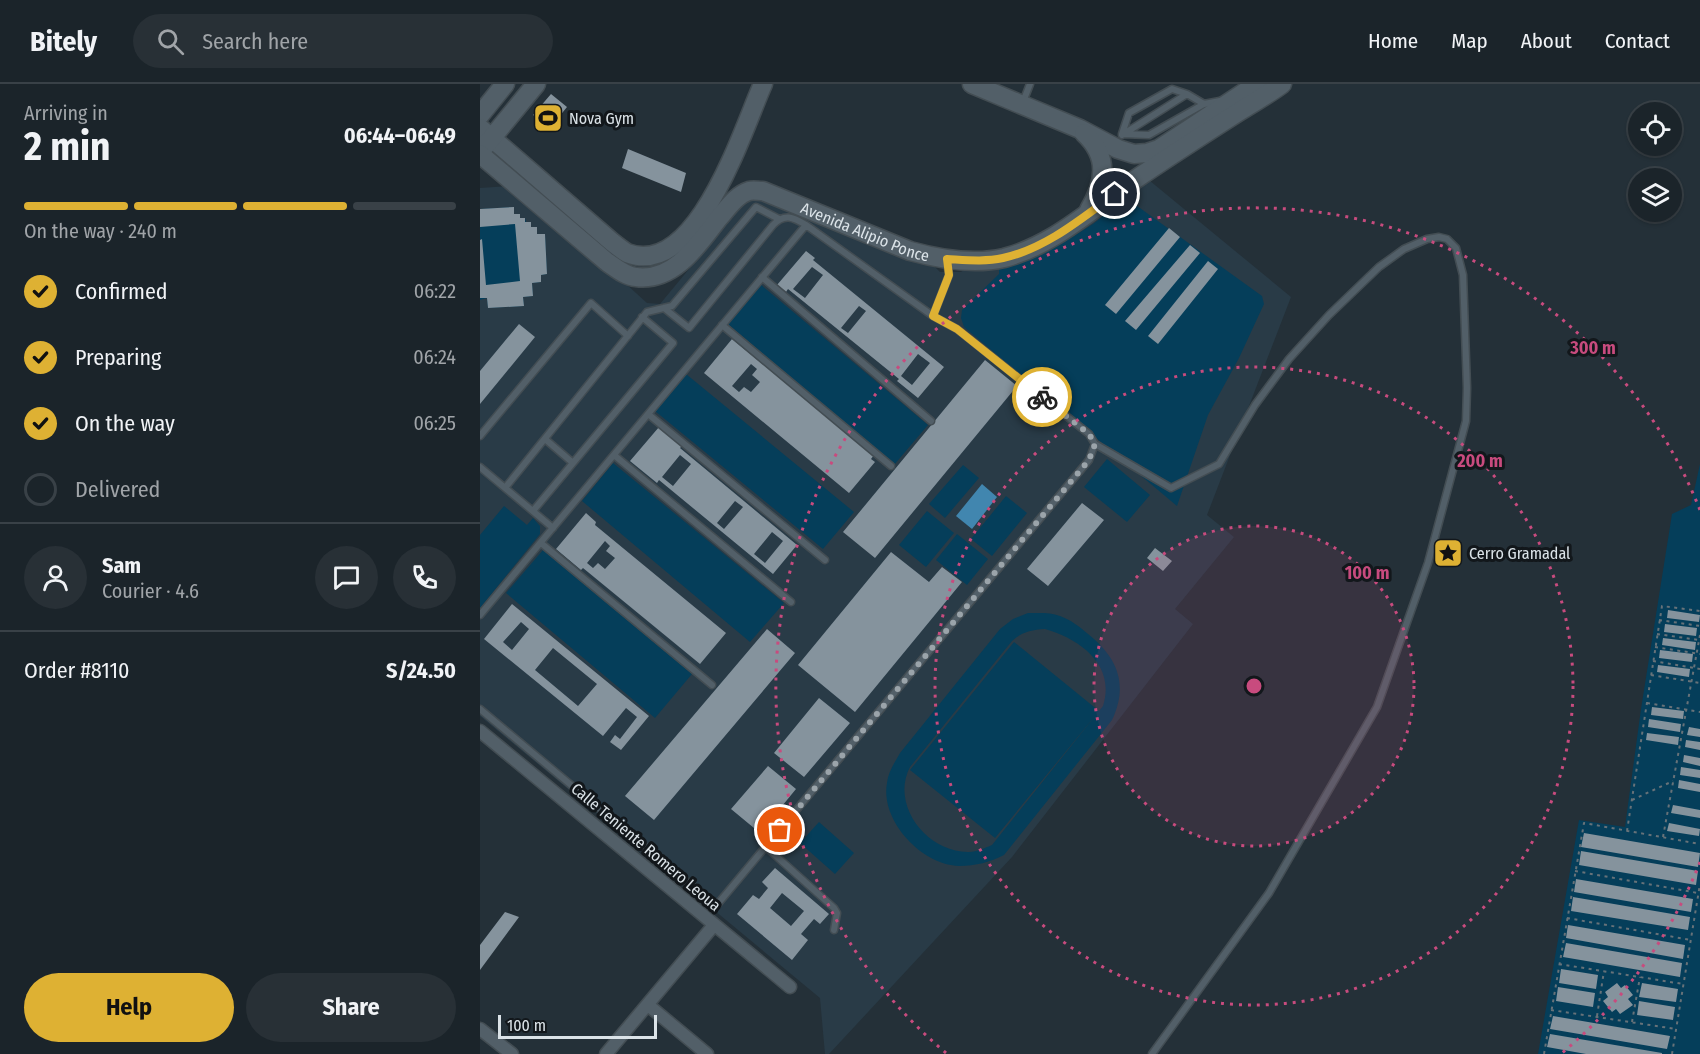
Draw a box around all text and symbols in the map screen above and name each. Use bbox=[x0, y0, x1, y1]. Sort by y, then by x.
search box bbox=[133, 14, 553, 68]
text: Bitely bbox=[30, 25, 97, 58]
icon: search bbox=[154, 25, 187, 58]
text: Search here bbox=[202, 28, 308, 55]
text: Home bbox=[1368, 28, 1418, 54]
text: Map bbox=[1451, 28, 1488, 54]
text: About bbox=[1521, 28, 1572, 54]
text: Contact bbox=[1605, 28, 1670, 54]
text: Arriving in bbox=[24, 101, 108, 125]
sports icon: Nova Gym bbox=[532, 102, 564, 134]
map controls bbox=[1628, 102, 1682, 222]
button: locate bbox=[1628, 102, 1682, 156]
place label: Nova Gym bbox=[569, 109, 634, 128]
text: 06:44–06:49 bbox=[344, 122, 456, 149]
text: 2 min bbox=[24, 124, 110, 170]
pin bbox=[1089, 168, 1140, 219]
button: layers bbox=[1628, 168, 1682, 222]
icon: home bbox=[1098, 177, 1131, 210]
street label: Avenida Alipio Ponce bbox=[798, 198, 931, 265]
text: On the way · 240 m bbox=[24, 219, 177, 243]
icon: check bbox=[24, 275, 57, 308]
text: Confirmed bbox=[75, 278, 168, 305]
text: 06:22 bbox=[414, 279, 456, 303]
text: 300 m bbox=[1569, 337, 1616, 359]
icon: check bbox=[24, 341, 57, 374]
text: Preparing bbox=[75, 344, 161, 371]
text: 06:24 bbox=[413, 345, 456, 369]
courier bbox=[1012, 367, 1072, 427]
icon: bike bbox=[1026, 381, 1059, 414]
icon: check bbox=[24, 407, 57, 440]
text: On the way bbox=[75, 410, 175, 437]
text: 06:25 bbox=[413, 411, 456, 435]
text: 200 m bbox=[1456, 450, 1503, 472]
text: Delivered bbox=[75, 476, 160, 503]
place icon: Cerro Gramadal bbox=[1432, 537, 1464, 569]
place label: Cerro Gramadal bbox=[1469, 544, 1570, 563]
button: person bbox=[24, 546, 87, 609]
button: chat bbox=[315, 546, 378, 609]
button: phone bbox=[393, 546, 456, 609]
text: Sam bbox=[102, 552, 141, 579]
text: 100 m bbox=[1345, 562, 1389, 584]
text: Courier · 4.6 bbox=[102, 579, 199, 603]
text: Order #8110 bbox=[24, 657, 130, 684]
text: S/24.50 bbox=[386, 657, 456, 684]
centre of rings bbox=[1244, 676, 1264, 696]
street label: Calle Teniente Romero Leoua bbox=[567, 779, 725, 915]
pin bbox=[754, 804, 805, 855]
icon: bag bbox=[763, 813, 796, 846]
button: Help bbox=[24, 973, 234, 1042]
button: Share bbox=[246, 973, 456, 1042]
scale bar bbox=[498, 1012, 657, 1040]
text: 100 m bbox=[507, 1016, 546, 1035]

